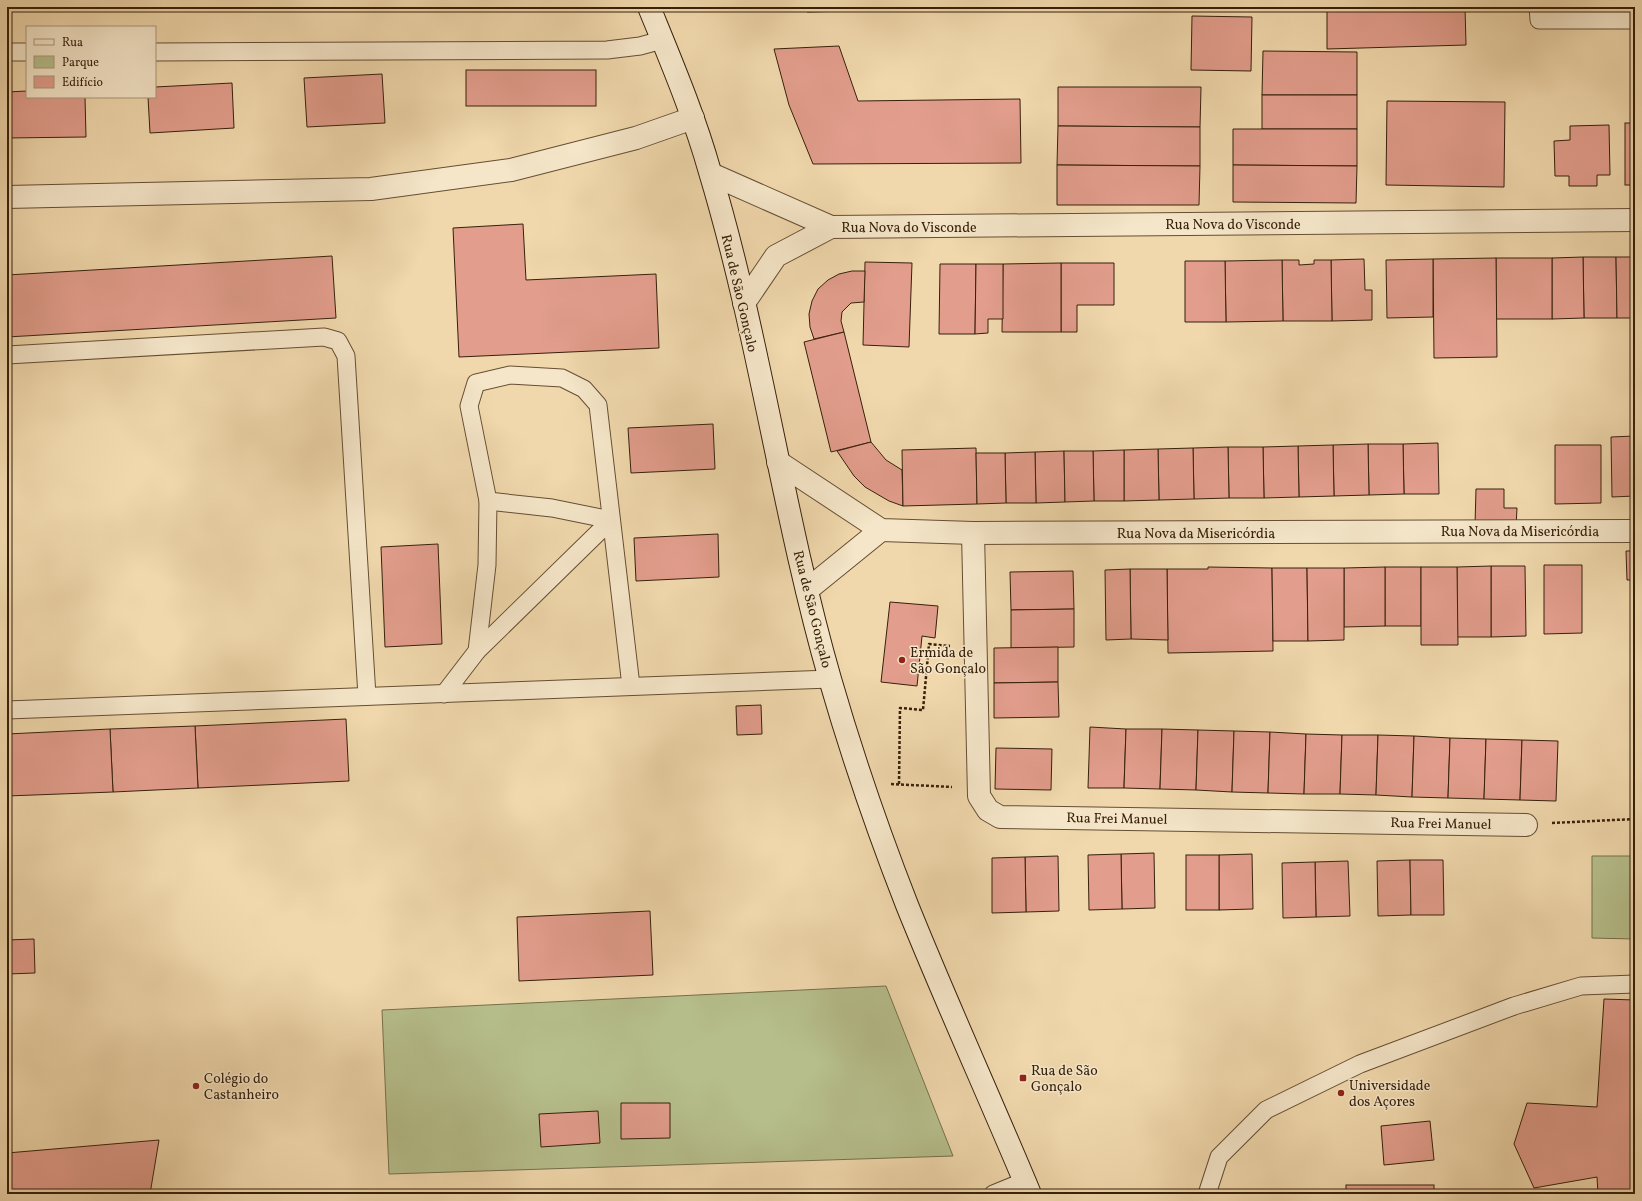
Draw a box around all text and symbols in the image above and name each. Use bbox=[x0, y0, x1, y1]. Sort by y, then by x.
legend bbox=[26, 26, 156, 98]
text: Rua bbox=[62, 35, 83, 51]
text: Parque bbox=[62, 55, 99, 71]
text: Edifício bbox=[62, 75, 103, 91]
street label: Rua Nova do Visconde bbox=[1165, 216, 1301, 235]
street label: Rua Nova do Visconde bbox=[841, 219, 977, 238]
street label: Rua de São Gonçalo bbox=[716, 233, 761, 354]
street label: Rua Nova da Misericórdia bbox=[1441, 523, 1599, 542]
street label: Rua Nova da Misericórdia bbox=[1117, 525, 1275, 544]
street label: Rua de São Gonçalo bbox=[788, 549, 835, 670]
place label: Ermida de São Gonçalo bbox=[910, 644, 986, 679]
marker: Ermida de São Gonçalo bbox=[897, 655, 907, 665]
street label: Rua Frei Manuel bbox=[1066, 809, 1168, 830]
street label: Rua Frei Manuel bbox=[1390, 814, 1492, 835]
place label: Rua de São Gonçalo bbox=[1031, 1062, 1098, 1097]
place label: Colégio do Castanheiro bbox=[204, 1070, 279, 1105]
marker: Rua de São Gonçalo bbox=[1018, 1073, 1028, 1083]
place label: Universidade dos Açores bbox=[1349, 1077, 1431, 1112]
marker: Colégio do Castanheiro bbox=[191, 1081, 201, 1091]
marker: Universidade dos Açores bbox=[1336, 1088, 1346, 1098]

